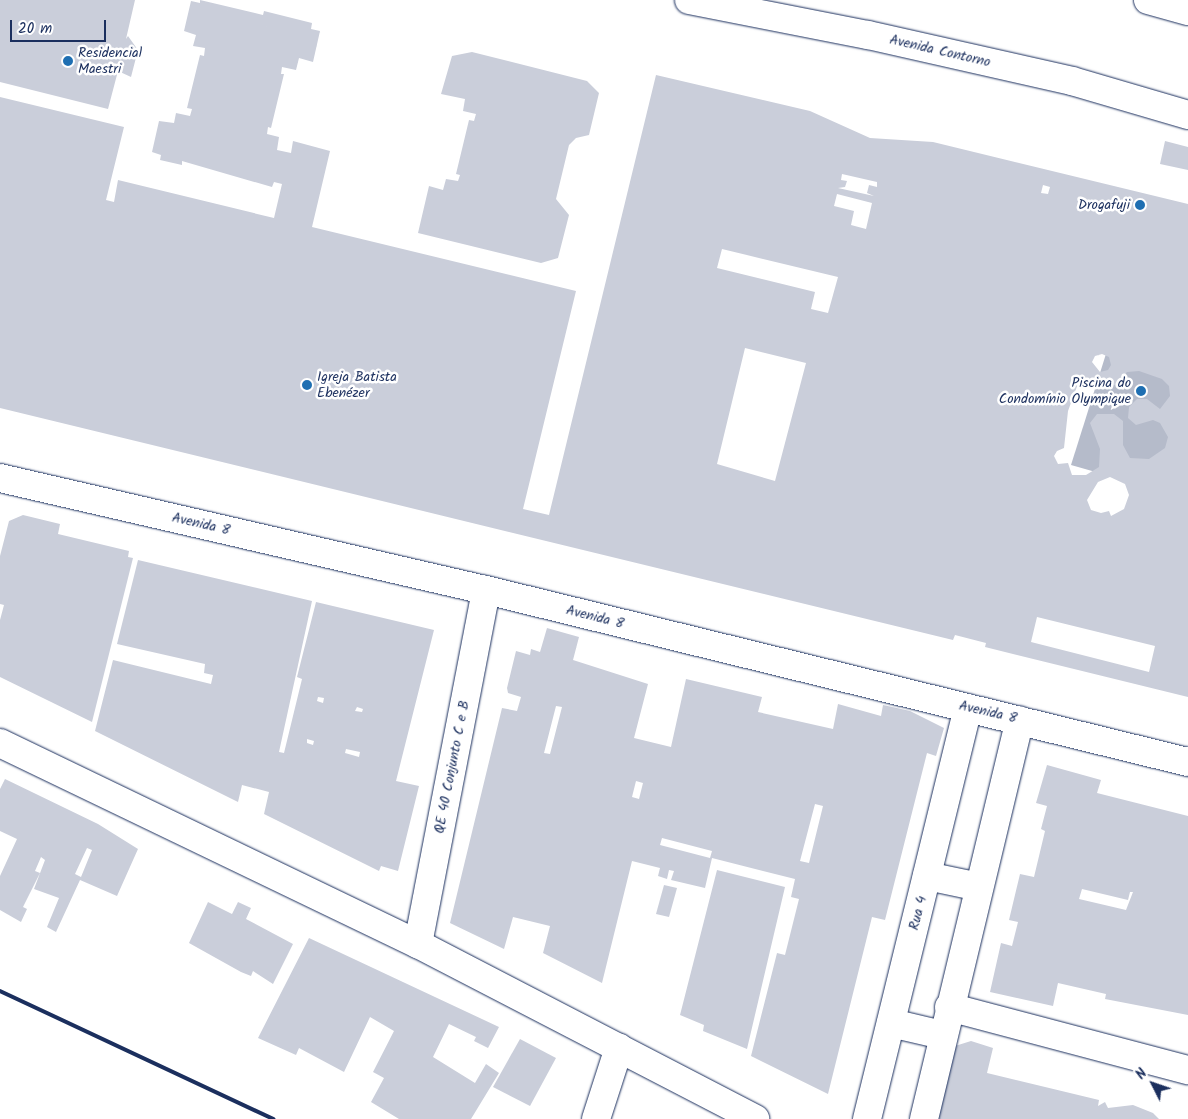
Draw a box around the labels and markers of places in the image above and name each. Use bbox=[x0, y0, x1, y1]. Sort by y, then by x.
place label: Residencial Maestri bbox=[78, 45, 142, 78]
marker: Residencial Maestri bbox=[62, 55, 74, 67]
place label: Drogafuji bbox=[1078, 197, 1130, 213]
marker: Drogafuji bbox=[1134, 199, 1146, 211]
place label: Igreja Batista Ebenézer bbox=[317, 369, 397, 402]
place label: Piscina do Condomínio Olympique bbox=[999, 375, 1131, 408]
marker: Igreja Batista Ebenézer bbox=[301, 379, 313, 391]
marker: Piscina do Condomínio Olympique bbox=[1135, 385, 1147, 397]

